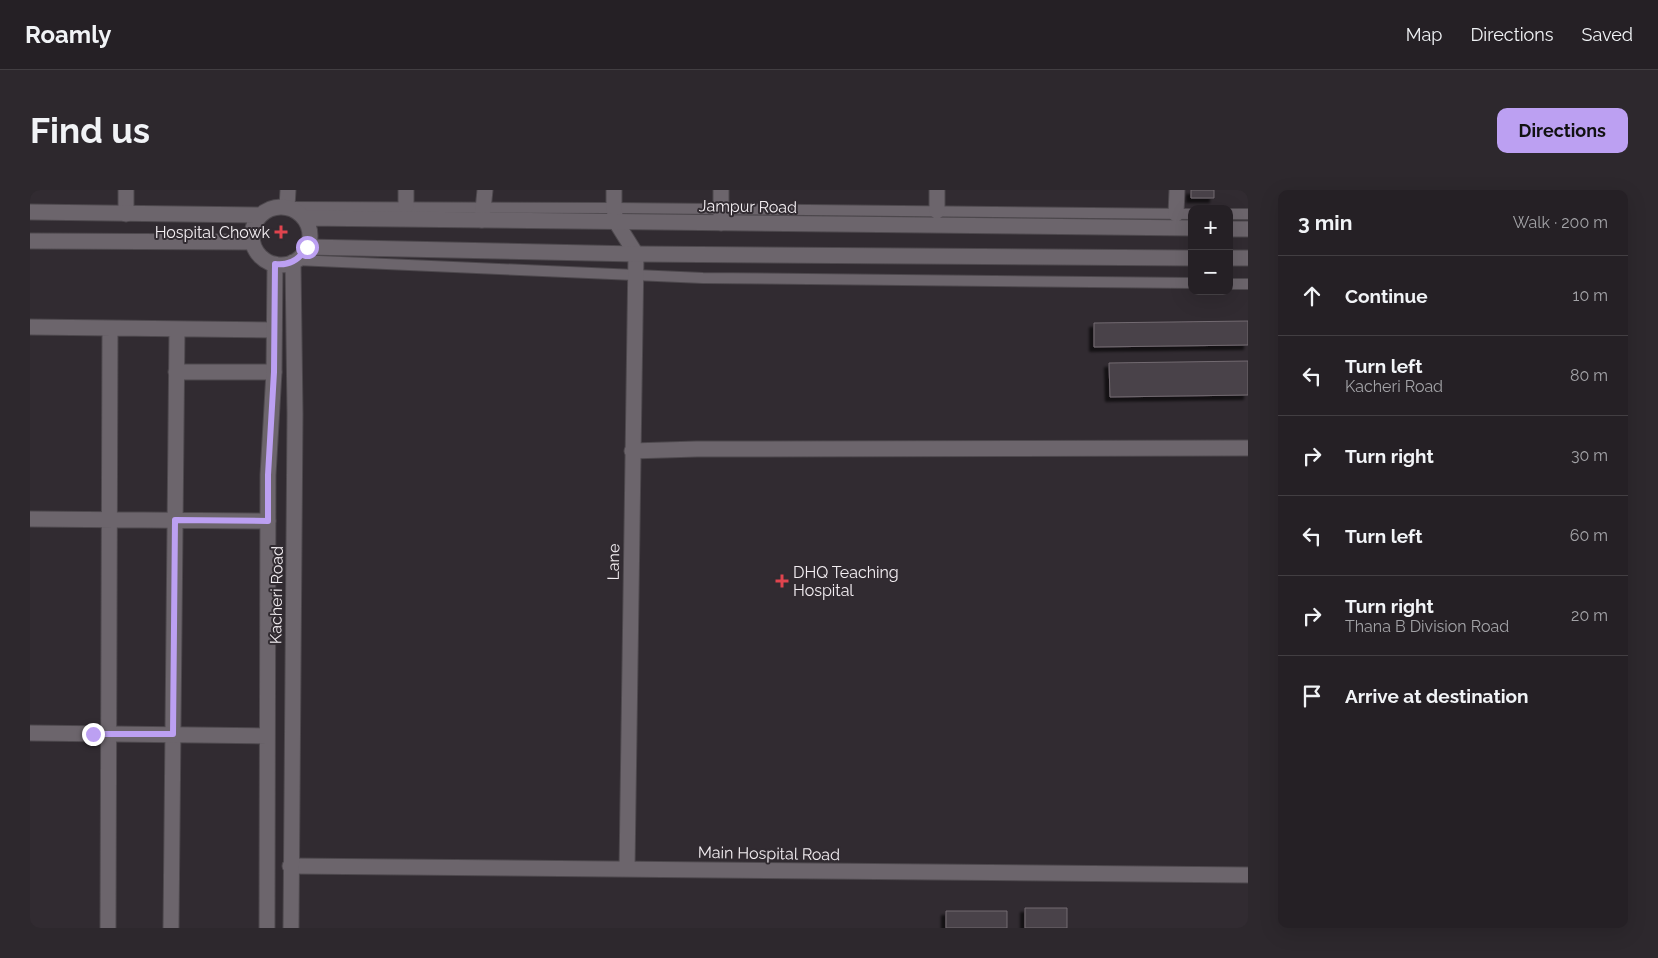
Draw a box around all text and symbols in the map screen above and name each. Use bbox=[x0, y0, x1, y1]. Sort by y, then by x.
text: Roamly bbox=[25, 20, 111, 49]
text: Map bbox=[1406, 24, 1442, 45]
text: Directions bbox=[1470, 24, 1554, 45]
text: Saved bbox=[1582, 24, 1633, 45]
button: Directions bbox=[1497, 108, 1628, 153]
text: Find us bbox=[30, 110, 150, 151]
street label: Jampur Road bbox=[699, 196, 797, 217]
map controls bbox=[1188, 205, 1233, 295]
button: + bbox=[1188, 205, 1233, 250]
text: 3 min bbox=[1298, 210, 1352, 235]
text: Walk · 200 m bbox=[1513, 213, 1608, 232]
place label: Hospital Chowk bbox=[155, 223, 271, 242]
marker: Hospital Chowk bbox=[274, 225, 288, 239]
route start bbox=[296, 236, 319, 259]
button: − bbox=[1188, 250, 1233, 295]
icon: ahead bbox=[1298, 282, 1326, 310]
text: Continue bbox=[1345, 285, 1428, 307]
text: 10 m bbox=[1573, 286, 1608, 305]
text: Turn left bbox=[1345, 355, 1422, 377]
icon: left bbox=[1298, 362, 1326, 390]
text: 80 m bbox=[1570, 366, 1608, 385]
text: Kacheri Road bbox=[1345, 377, 1443, 396]
icon: right bbox=[1298, 442, 1326, 470]
text: Turn right bbox=[1345, 445, 1434, 467]
text: 30 m bbox=[1571, 446, 1608, 465]
icon: left bbox=[1298, 522, 1326, 550]
text: Turn left bbox=[1345, 525, 1422, 547]
text: 60 m bbox=[1570, 526, 1608, 545]
street label: Lane bbox=[604, 543, 623, 581]
street label: Kacheri Road bbox=[266, 546, 287, 644]
place label: DHQ Teaching Hospital bbox=[793, 563, 899, 600]
marker: DHQ Teaching Hospital bbox=[775, 574, 789, 588]
text: Turn right bbox=[1345, 595, 1434, 617]
icon: right bbox=[1298, 602, 1326, 630]
text: 20 m bbox=[1571, 606, 1608, 625]
text: Thana B Division Road bbox=[1345, 617, 1509, 636]
icon: arrive bbox=[1298, 682, 1326, 710]
text: Arrive at destination bbox=[1345, 685, 1529, 707]
route end bbox=[82, 723, 105, 746]
street label: Main Hospital Road bbox=[698, 843, 840, 864]

